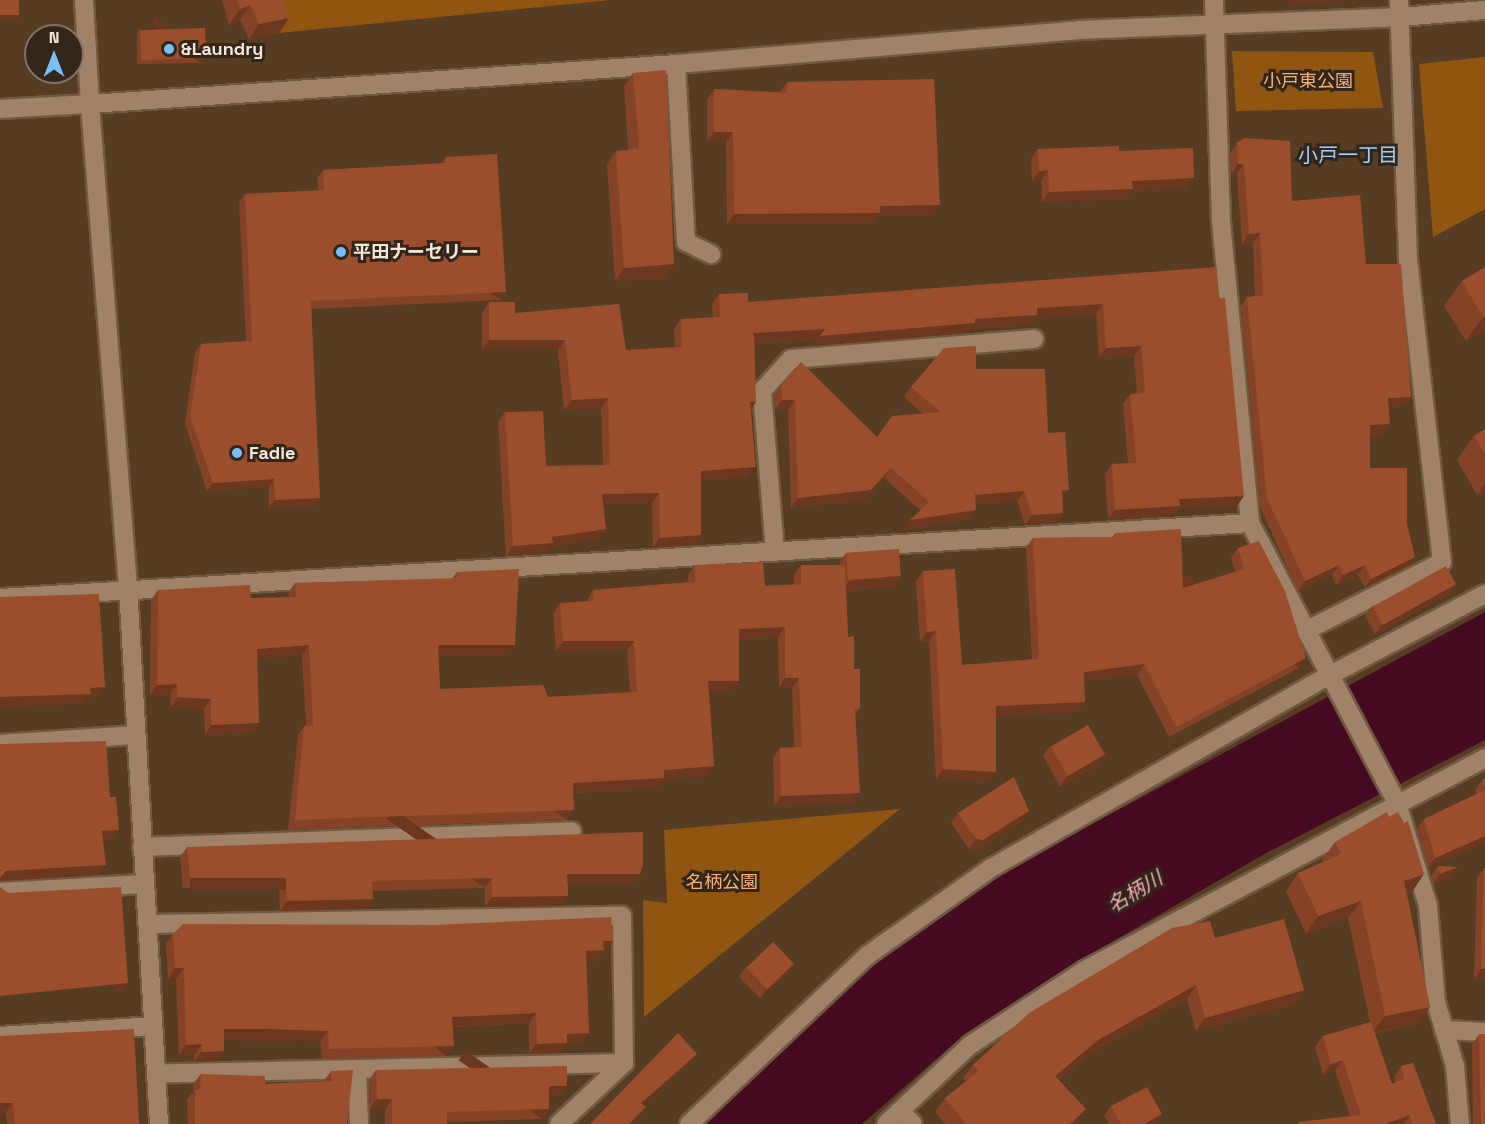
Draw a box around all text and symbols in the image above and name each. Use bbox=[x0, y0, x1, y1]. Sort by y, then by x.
north arrow bbox=[24, 24, 84, 84]
text: N bbox=[49, 27, 59, 48]
place label: &Laundry bbox=[181, 38, 263, 60]
marker: &Laundry bbox=[162, 42, 176, 56]
park label: 小戸東公園 bbox=[1263, 70, 1353, 92]
district label: 小戸一丁目 bbox=[1298, 143, 1398, 167]
place label: 平田ナーセリー bbox=[353, 241, 479, 263]
marker: 平田ナーセリー bbox=[334, 245, 348, 259]
place label: Fadie bbox=[249, 442, 295, 464]
marker: Fadie bbox=[230, 446, 244, 460]
water label: 名柄川 bbox=[1103, 866, 1167, 918]
park label: 名柄公園 bbox=[686, 871, 758, 893]

